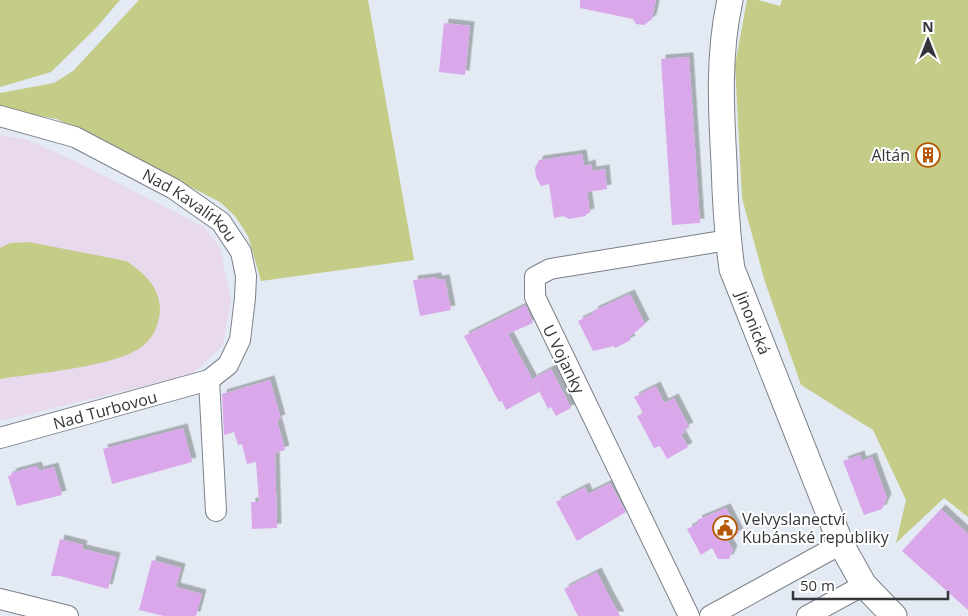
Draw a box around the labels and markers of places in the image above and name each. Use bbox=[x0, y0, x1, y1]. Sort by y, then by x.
building icon: Altán bbox=[915, 142, 941, 168]
place label: Altán bbox=[871, 144, 910, 166]
place label: Velvyslanectví Kubánské republiky bbox=[742, 508, 890, 548]
public building icon: Velvyslanectví Kubánské republiky bbox=[712, 515, 738, 541]

